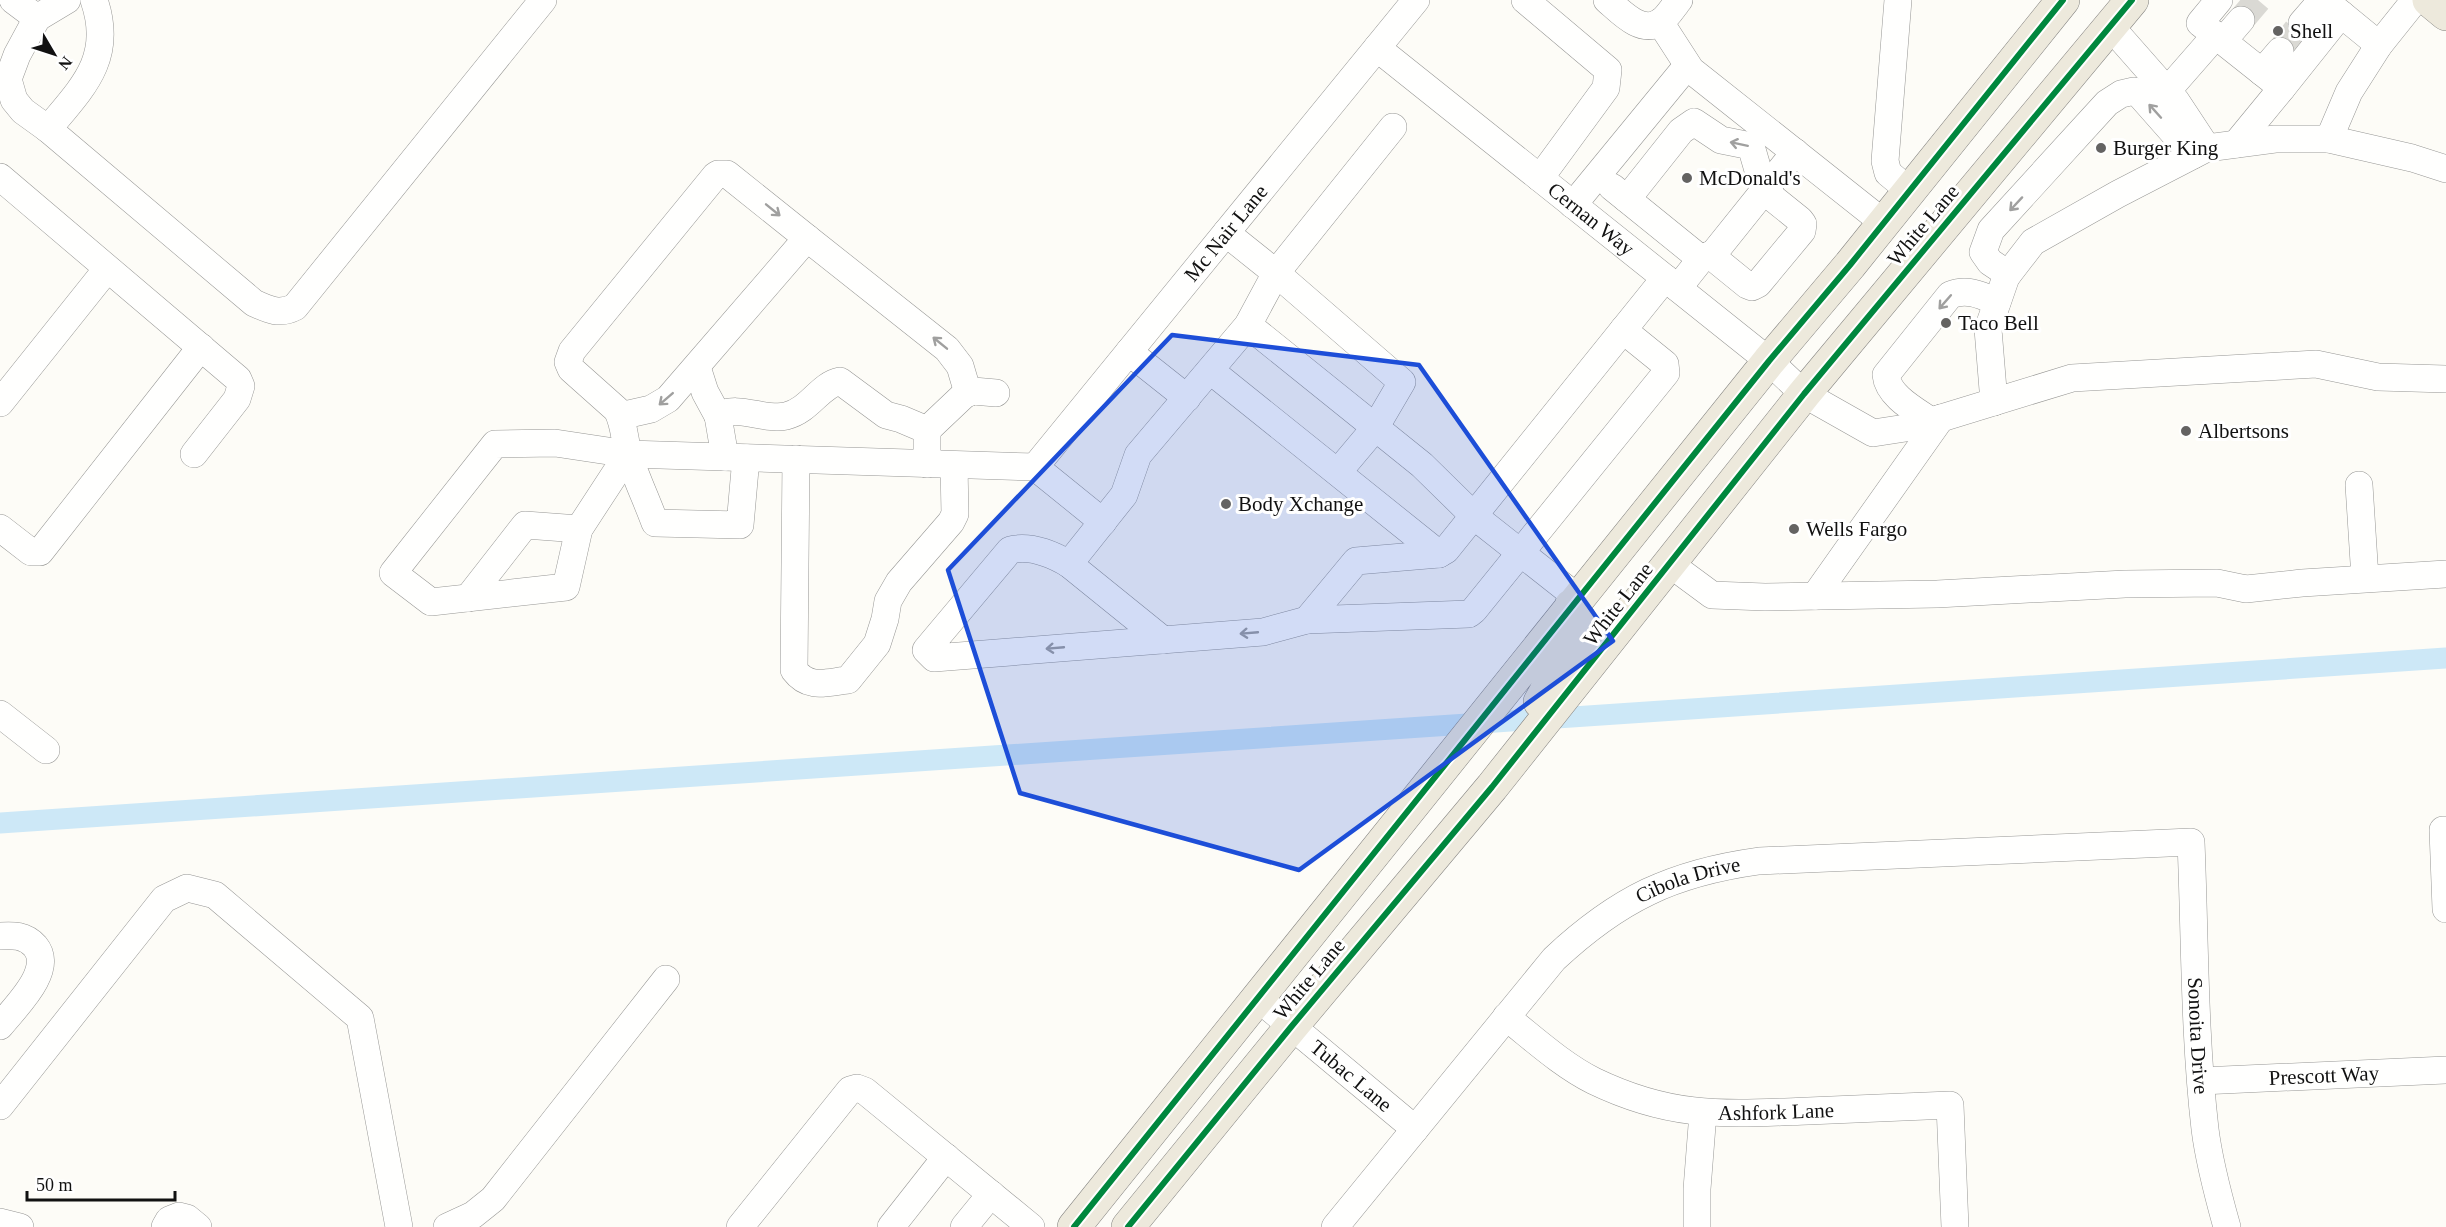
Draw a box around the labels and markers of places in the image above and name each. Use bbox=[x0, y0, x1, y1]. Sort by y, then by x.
place label: Shell bbox=[2290, 19, 2333, 43]
marker: Shell bbox=[2271, 24, 2285, 38]
place label: Burger King bbox=[2113, 136, 2219, 160]
marker: Burger King bbox=[2094, 141, 2108, 155]
place label: McDonald's bbox=[1699, 166, 1801, 190]
marker: McDonald's bbox=[1680, 171, 1694, 185]
place label: Taco Bell bbox=[1958, 311, 2039, 335]
marker: Taco Bell bbox=[1939, 316, 1953, 330]
place label: Albertsons bbox=[2198, 419, 2289, 443]
marker: Albertsons bbox=[2179, 424, 2193, 438]
place label: Body Xchange bbox=[1238, 492, 1363, 516]
marker: Body Xchange bbox=[1219, 497, 1233, 511]
place label: Wells Fargo bbox=[1806, 517, 1907, 541]
marker: Wells Fargo bbox=[1787, 522, 1801, 536]

